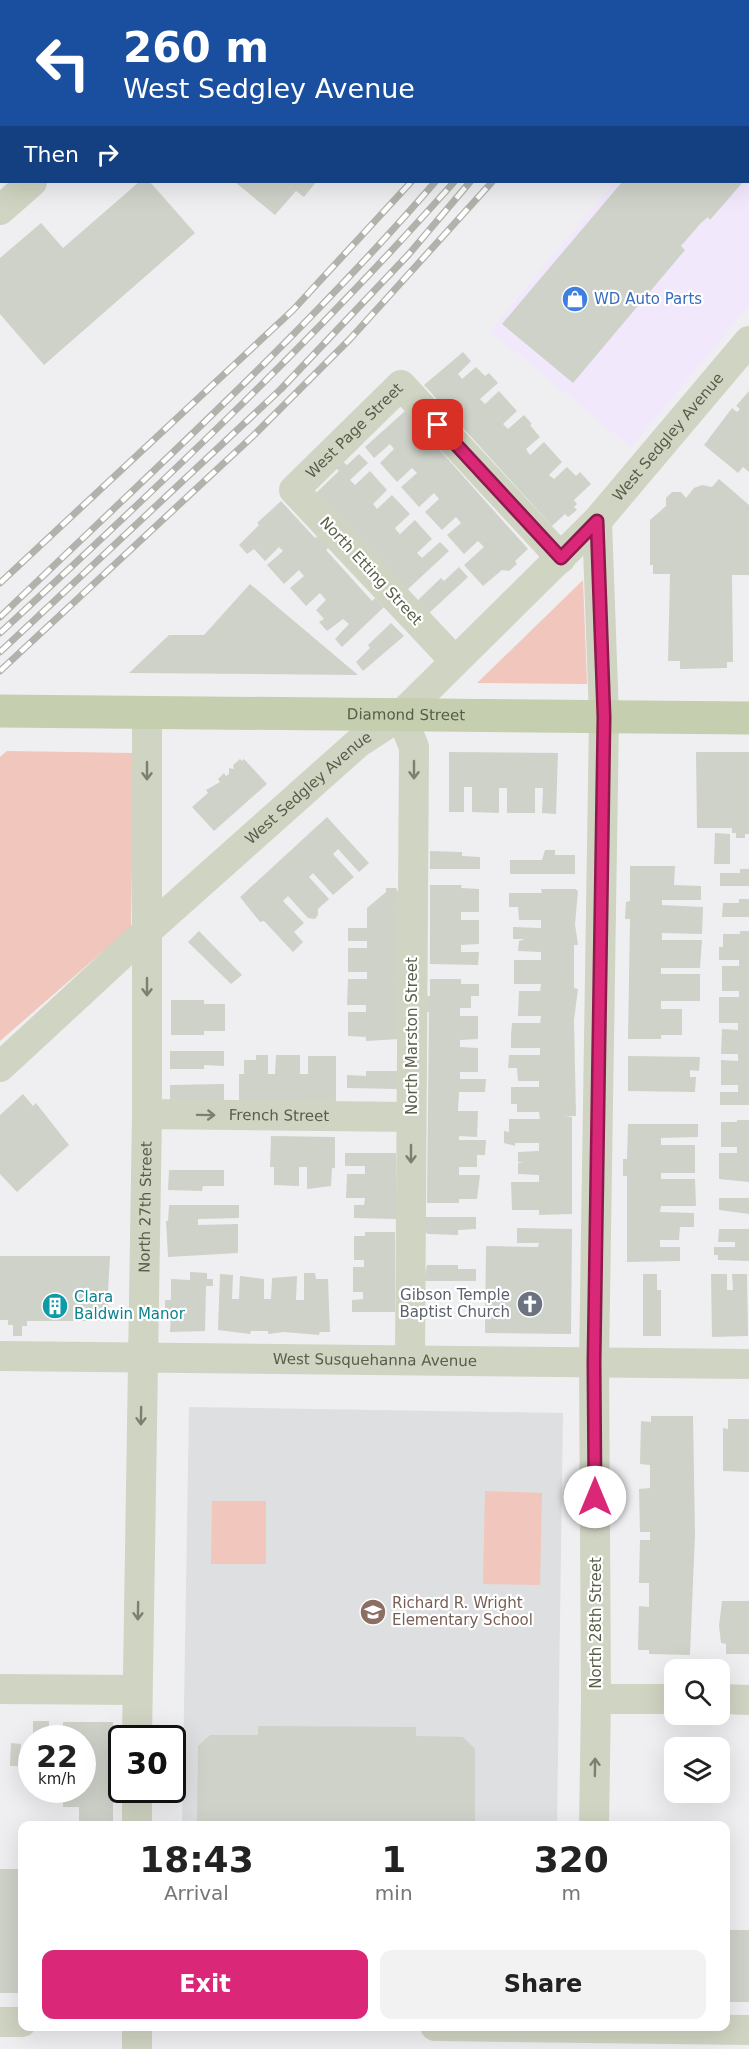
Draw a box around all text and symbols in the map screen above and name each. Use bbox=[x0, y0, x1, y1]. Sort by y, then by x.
text: 260 m bbox=[123, 23, 269, 72]
icon: left bbox=[24, 24, 102, 102]
text: West Sedgley Avenue bbox=[123, 73, 415, 104]
icon: right bbox=[91, 138, 124, 171]
text: Then bbox=[24, 142, 79, 167]
shop icon: WD Auto Parts bbox=[560, 284, 590, 314]
place label: WD Auto Parts bbox=[594, 290, 702, 308]
street label: West Sedgley Avenue bbox=[609, 369, 727, 505]
street label: West Page Street bbox=[302, 379, 407, 482]
pin bbox=[412, 399, 463, 450]
icon: arrive bbox=[421, 408, 454, 441]
street label: North Etting Street bbox=[316, 513, 426, 629]
street label: Diamond Street bbox=[347, 705, 465, 724]
street label: West Sedgley Avenue bbox=[241, 728, 375, 848]
one-way arrow bbox=[141, 760, 153, 780]
one-way arrow bbox=[408, 760, 420, 780]
street label: North Marston Street bbox=[403, 957, 421, 1115]
one-way arrow bbox=[141, 976, 153, 996]
street label: French Street bbox=[229, 1106, 329, 1125]
one-way arrow bbox=[195, 1109, 215, 1120]
street label: North 27th Street bbox=[135, 1141, 156, 1273]
one-way arrow bbox=[405, 1144, 417, 1164]
place label: Gibson Temple Baptist Church bbox=[399, 1286, 510, 1321]
place label: Clara Baldwin Manor bbox=[74, 1288, 186, 1323]
church icon: Gibson Temple Baptist Church bbox=[515, 1289, 545, 1319]
building icon: Clara Baldwin Manor bbox=[40, 1291, 70, 1321]
street label: West Susquehanna Avenue bbox=[273, 1350, 477, 1370]
one-way arrow bbox=[135, 1405, 147, 1425]
position arrow bbox=[563, 1465, 627, 1529]
street label: North 28th Street bbox=[587, 1557, 605, 1689]
place label: Richard R. Wright Elementary School bbox=[392, 1594, 533, 1629]
school or university icon: Richard R. Wright Elementary School bbox=[358, 1597, 388, 1627]
one-way arrow bbox=[133, 1600, 144, 1620]
map controls bbox=[664, 1659, 730, 1803]
button: search bbox=[664, 1659, 730, 1725]
speed limit sign: 30 bbox=[108, 1725, 186, 1803]
button: layers bbox=[664, 1737, 730, 1803]
text: 22 bbox=[36, 1739, 78, 1774]
one-way arrow bbox=[589, 1758, 601, 1778]
text: km/h bbox=[38, 1770, 76, 1788]
text: 18:43 bbox=[139, 1839, 254, 1880]
text: 1 bbox=[381, 1839, 406, 1880]
text: 320 bbox=[534, 1839, 609, 1880]
text: Arrival bbox=[164, 1881, 229, 1905]
text: min bbox=[375, 1881, 413, 1905]
text: m bbox=[562, 1881, 581, 1905]
button: Exit bbox=[42, 1950, 368, 2019]
button: Share bbox=[380, 1950, 706, 2019]

